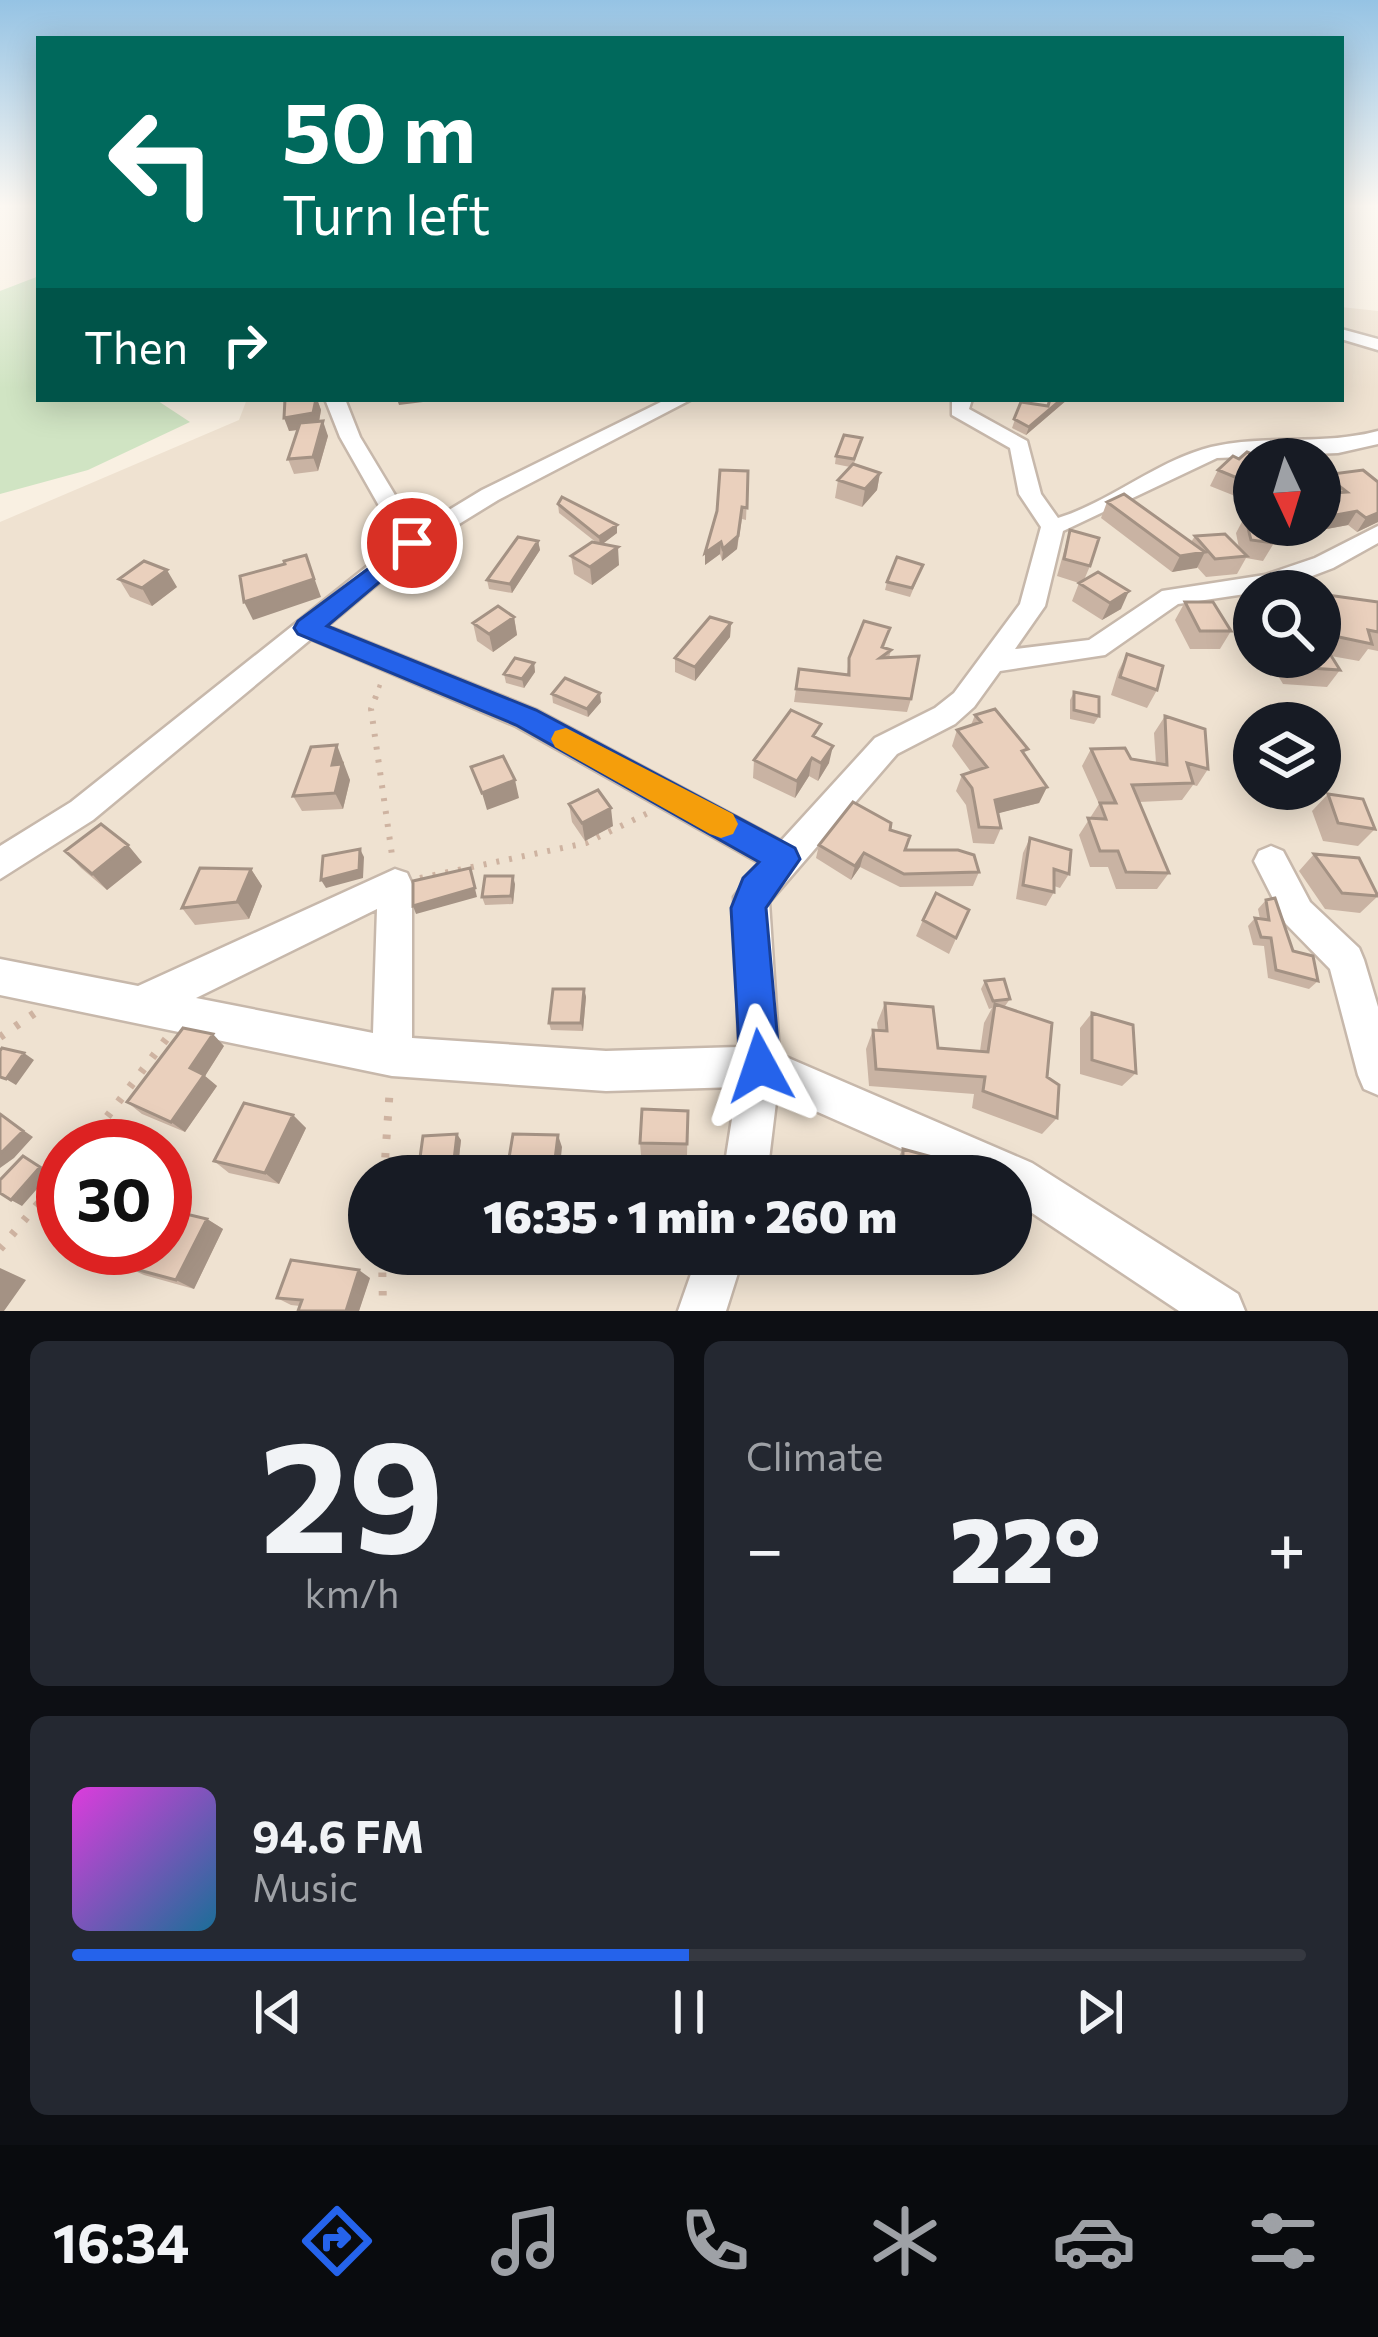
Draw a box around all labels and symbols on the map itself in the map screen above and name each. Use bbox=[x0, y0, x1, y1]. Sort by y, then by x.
north arrow bbox=[1233, 438, 1341, 546]
pin bbox=[361, 492, 463, 594]
position arrow bbox=[697, 1003, 823, 1129]
speed limit sign: 30 bbox=[36, 1119, 192, 1275]

